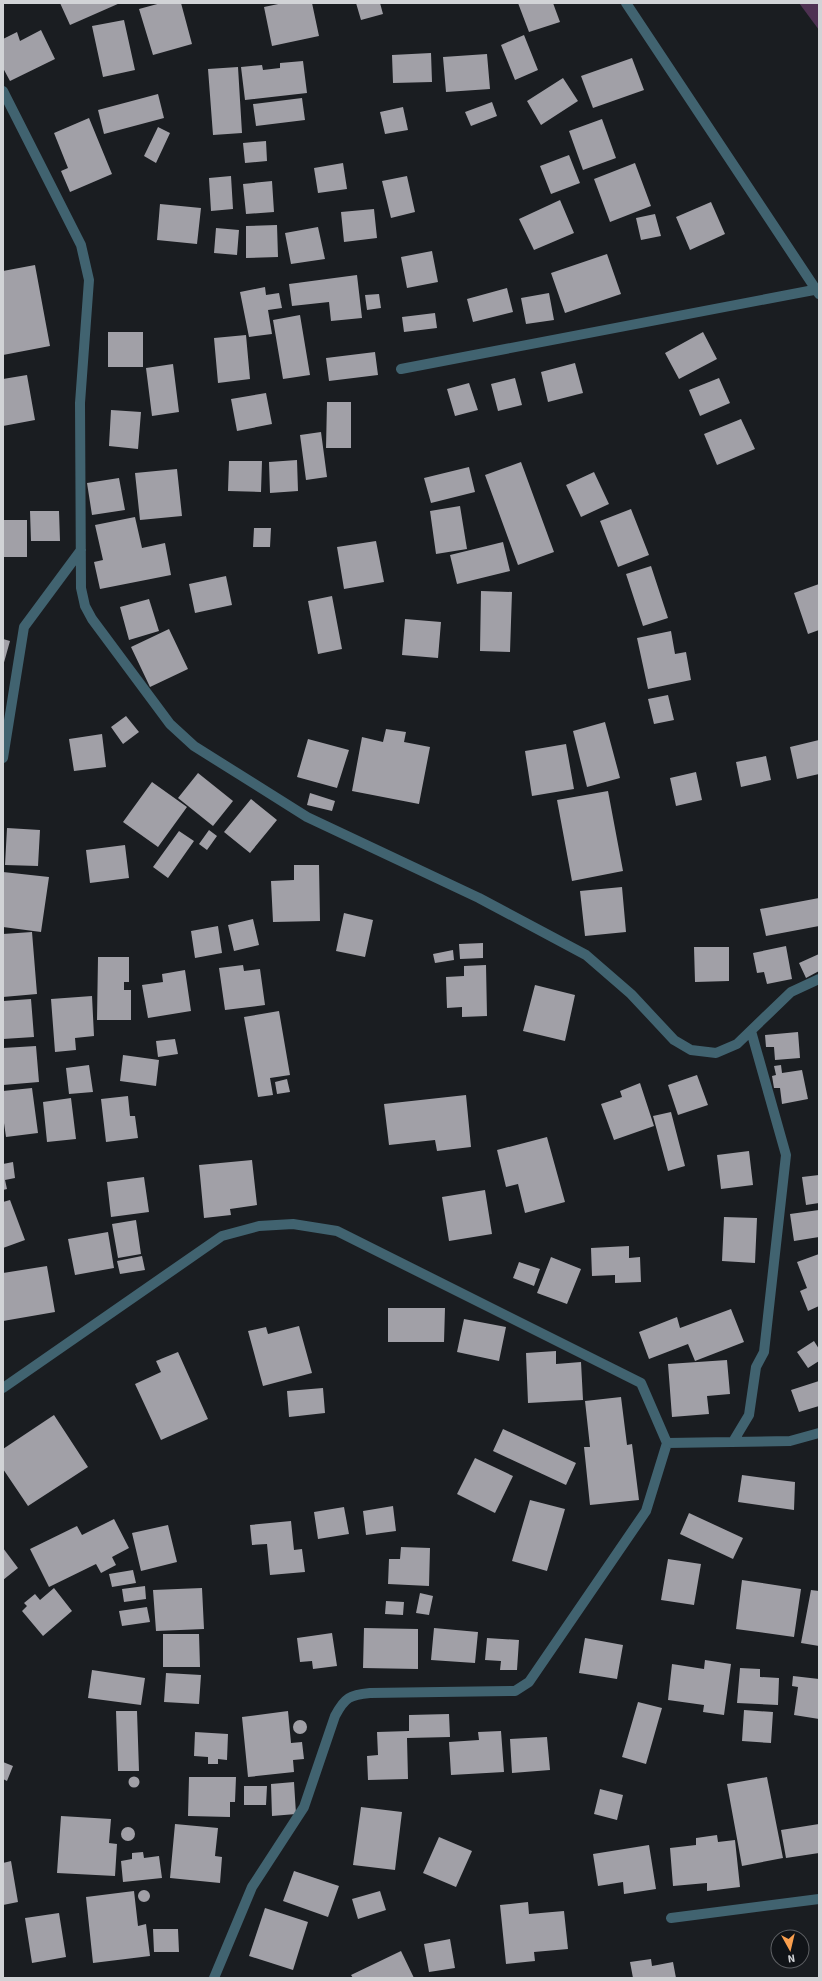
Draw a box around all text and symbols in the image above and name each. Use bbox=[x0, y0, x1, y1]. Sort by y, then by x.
north arrow bbox=[770, 1929, 810, 1969]
text: N bbox=[787, 1950, 796, 1966]

